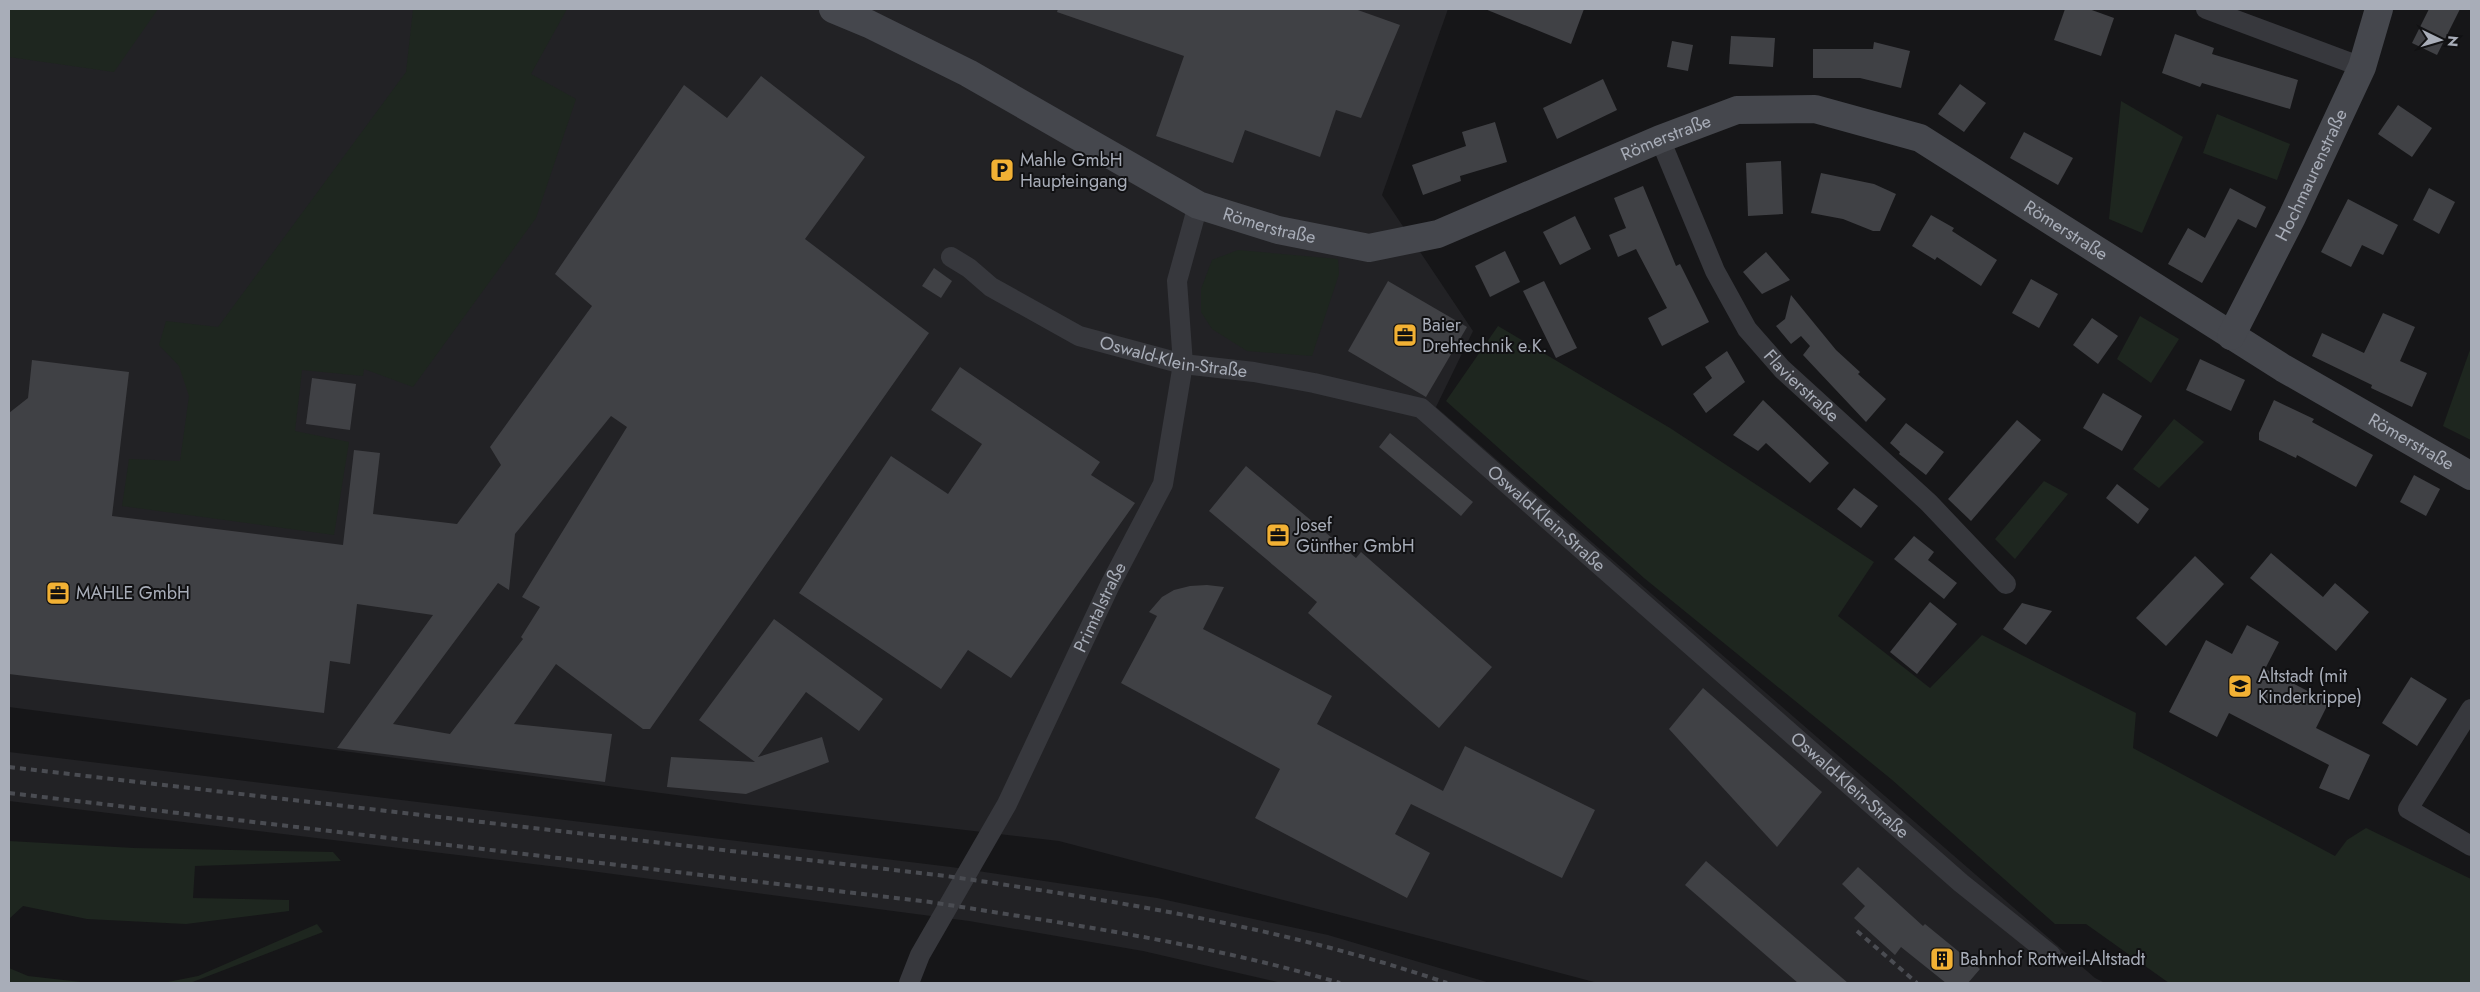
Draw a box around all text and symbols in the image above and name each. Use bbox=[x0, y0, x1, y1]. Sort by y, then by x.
north arrow bbox=[2415, 15, 2465, 65]
text: N bbox=[2443, 35, 2463, 48]
street label: Hochmaurenstraße bbox=[2269, 105, 2354, 246]
street label: Römerstraße bbox=[1616, 108, 1715, 167]
place label: Mahle GmbH Haupteingang bbox=[1020, 147, 1128, 194]
parking icon: Mahle GmbH Haupteingang bbox=[989, 157, 1015, 183]
street label: Römerstraße bbox=[2019, 194, 2113, 267]
street label: Römerstraße bbox=[1220, 201, 1318, 250]
place label: Baier Drehtechnik e.K. bbox=[1422, 312, 1547, 359]
office icon: Baier Drehtechnik e.K. bbox=[1392, 322, 1418, 348]
street label: Oswald-Klein-Straße bbox=[1097, 329, 1249, 384]
street label: Flavierstraße bbox=[1758, 344, 1845, 428]
street label: Römerstraße bbox=[2363, 407, 2459, 477]
street label: Oswald-Klein-Straße bbox=[1481, 459, 1612, 578]
place label: Josef Günther GmbH bbox=[1294, 512, 1415, 559]
office icon: Josef Günther GmbH bbox=[1265, 522, 1291, 548]
street label: Primtalstraße bbox=[1067, 557, 1133, 657]
office icon: MAHLE GmbH bbox=[45, 580, 71, 606]
place label: MAHLE GmbH bbox=[76, 580, 190, 606]
place label: Altstadt (mit Kinderkrippe) bbox=[2258, 663, 2362, 710]
school or university icon: Altstadt (mit Kinderkrippe) bbox=[2227, 673, 2253, 699]
street label: Oswald-Klein-Straße bbox=[1785, 726, 1915, 845]
building icon: Bahnhof Rottweil-Altstadt bbox=[1929, 946, 1955, 972]
place label: Bahnhof Rottweil-Altstadt bbox=[1960, 946, 2146, 972]

